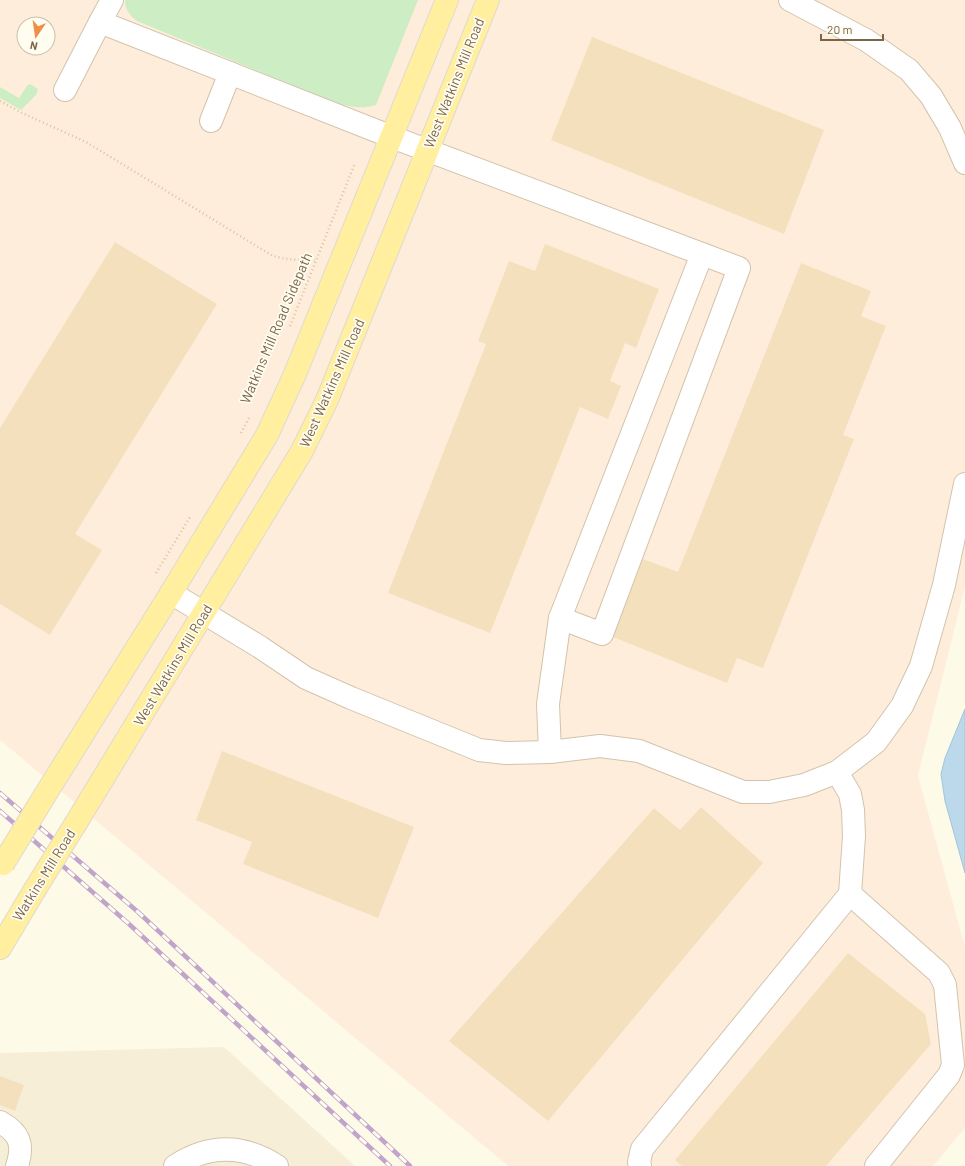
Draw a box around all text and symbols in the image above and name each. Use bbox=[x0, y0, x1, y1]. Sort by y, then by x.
street label: West Watkins Mill Road bbox=[420, 15, 487, 150]
north arrow bbox=[16, 16, 56, 56]
scale bar bbox=[821, 16, 883, 42]
text: 20 m bbox=[827, 22, 853, 36]
text: N bbox=[29, 39, 39, 53]
street label: Watkins Mill Road Sidepath bbox=[236, 250, 315, 406]
street label: West Watkins Mill Road bbox=[296, 316, 368, 450]
street label: West Watkins Mill Road bbox=[130, 601, 216, 729]
street label: Watkins Mill Road bbox=[8, 826, 79, 924]

